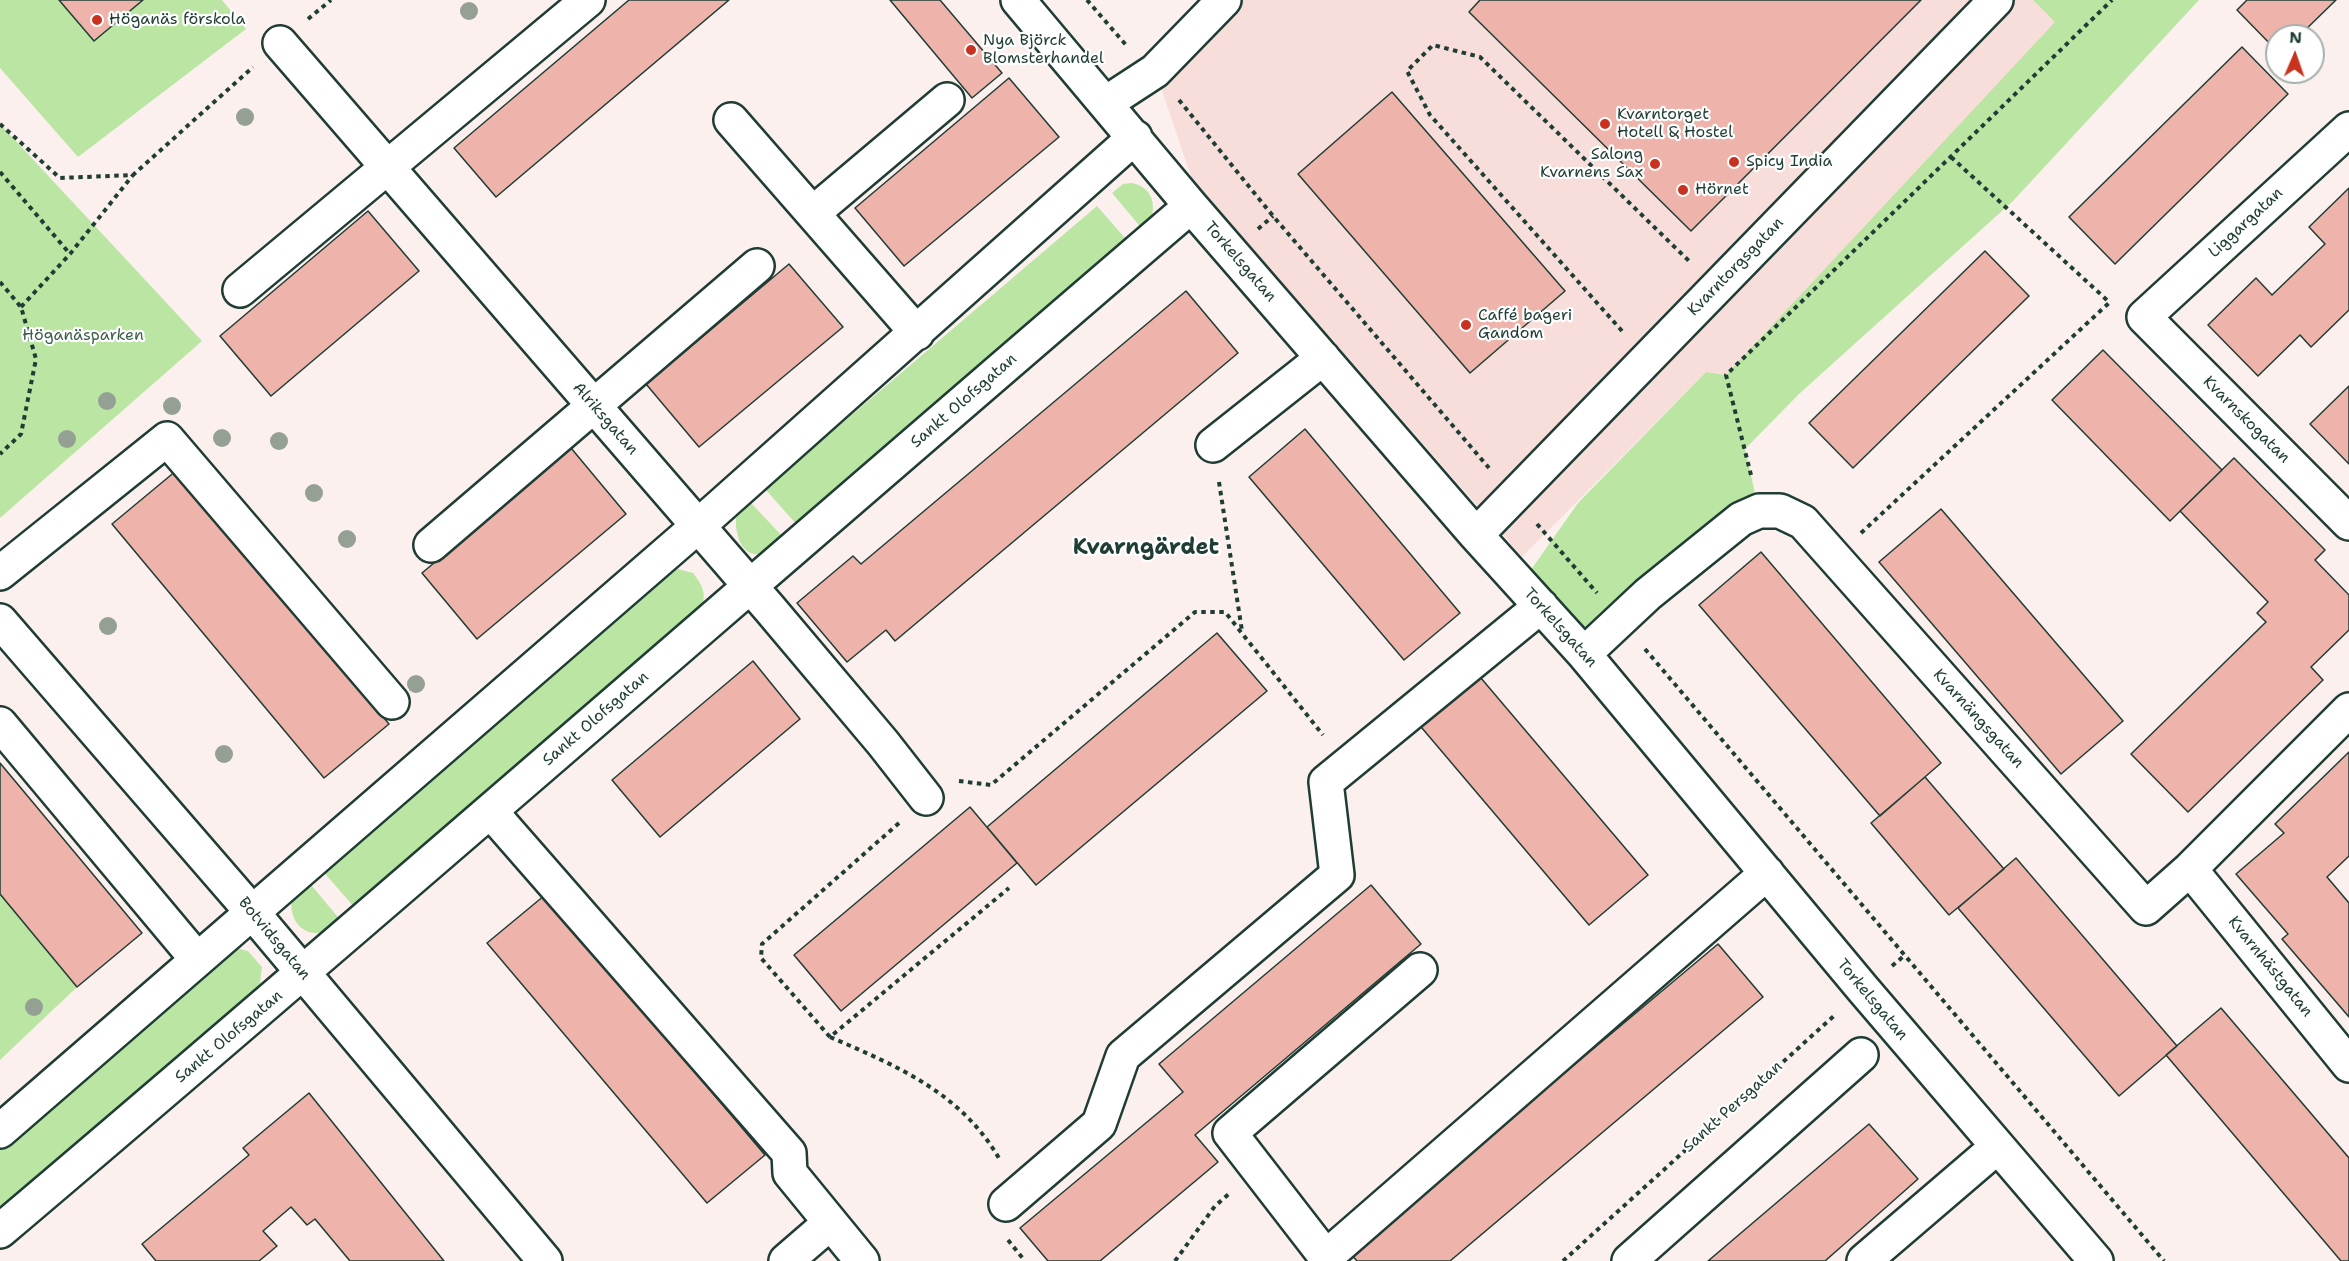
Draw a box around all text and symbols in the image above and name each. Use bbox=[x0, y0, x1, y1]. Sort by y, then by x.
place label: Höganäs förskola bbox=[109, 10, 245, 30]
marker: Höganäs förskola bbox=[90, 13, 104, 27]
north arrow bbox=[2265, 24, 2325, 84]
text: N bbox=[2289, 27, 2302, 48]
place label: Nya Björck Blomsterhandel bbox=[983, 31, 1104, 69]
marker: Nya Björck Blomsterhandel bbox=[964, 43, 978, 57]
place label: Kvarntorget Hotell & Hostel bbox=[1617, 105, 1733, 143]
marker: Kvarntorget Hotell & Hostel bbox=[1598, 117, 1612, 131]
place label: Salong Kvarnens Sax bbox=[1540, 145, 1643, 183]
place label: Spicy India bbox=[1746, 152, 1832, 172]
marker: Spicy India bbox=[1727, 155, 1741, 169]
marker: Salong Kvarnens Sax bbox=[1648, 157, 1662, 171]
place label: Hörnet bbox=[1695, 180, 1749, 200]
marker: Hörnet bbox=[1676, 183, 1690, 197]
street label: Liggargatan bbox=[2205, 184, 2287, 262]
street label: Kvarntorgsgatan bbox=[1684, 214, 1788, 320]
street label: Torkelsgatan bbox=[1200, 218, 1280, 306]
place label: Caffé bageri Gandom bbox=[1478, 306, 1572, 344]
marker: Caffé bageri Gandom bbox=[1459, 318, 1473, 332]
park label: Höganäsparken bbox=[22, 326, 144, 346]
street label: Sankt Olofsgatan bbox=[907, 350, 1021, 452]
street label: Kvarnskogatan bbox=[2198, 372, 2294, 468]
street label: Alriksgatan bbox=[568, 379, 642, 459]
district label: Kvarngärdet bbox=[1073, 535, 1219, 561]
street label: Torkelsgatan bbox=[1519, 584, 1601, 672]
street label: Kvarnängsgatan bbox=[1928, 666, 2028, 772]
street label: Sankt Olofsgatan bbox=[539, 668, 653, 770]
street label: Botvidsgatan bbox=[234, 894, 314, 984]
street label: Kvarnhästgatan bbox=[2224, 913, 2316, 1021]
street label: Torkelsgatan bbox=[1832, 955, 1912, 1045]
street label: Sankt Olofsgatan bbox=[171, 986, 287, 1088]
street label: Sankt Persgatan bbox=[1679, 1057, 1787, 1157]

